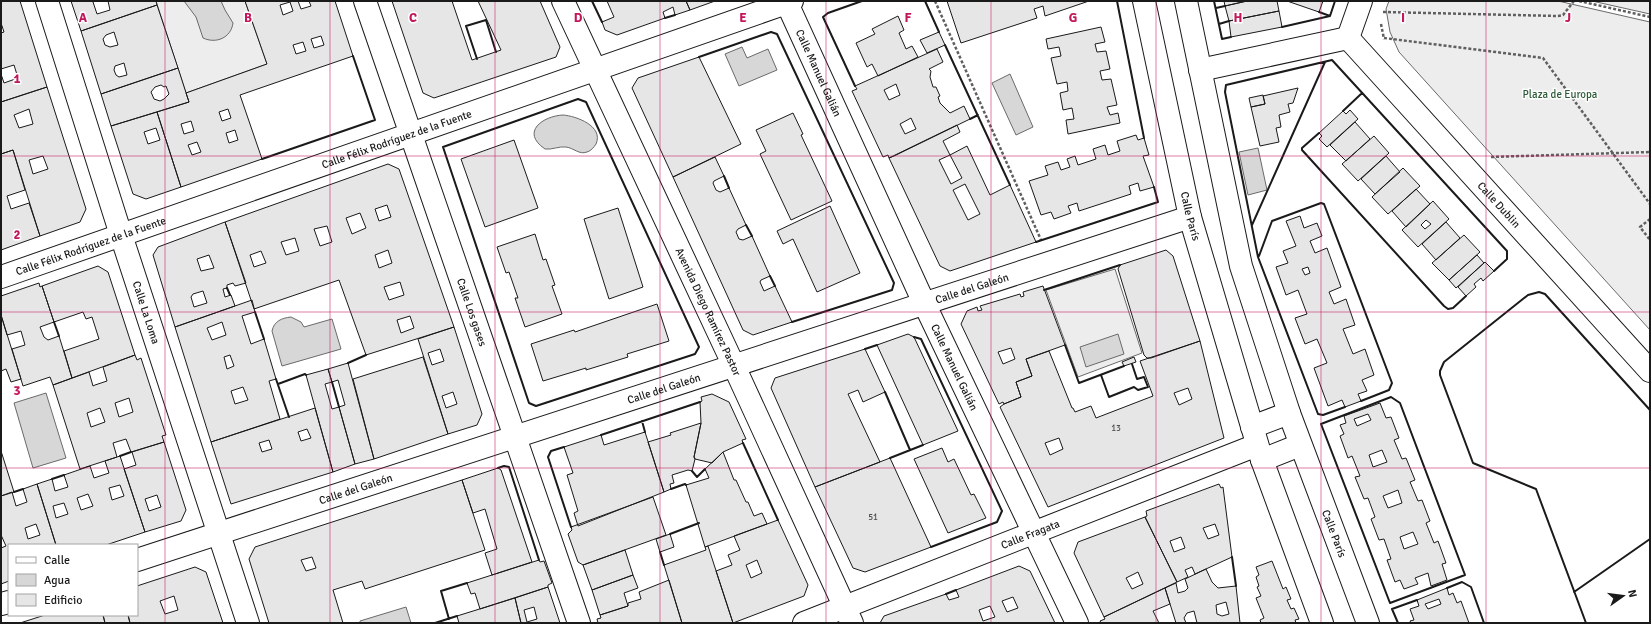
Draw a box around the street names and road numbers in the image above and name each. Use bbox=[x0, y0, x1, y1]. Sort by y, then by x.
street label: Calle Manuel Galián bbox=[793, 27, 844, 118]
street label: Calle Félix Rodríguez de la Fuente bbox=[320, 107, 473, 171]
street label: Calle Dublin bbox=[1475, 179, 1523, 230]
street label: Calle París bbox=[1178, 190, 1203, 242]
street label: Calle Félix Rodríguez de la Fuente bbox=[14, 214, 167, 278]
street label: Avenida Diego Ramírez Pastor bbox=[673, 245, 744, 378]
street label: Calle del Galeón bbox=[933, 270, 1010, 306]
street label: Calle Los gases bbox=[454, 276, 490, 348]
street label: Calle La Loma bbox=[130, 279, 163, 346]
street label: Calle Manuel Galián bbox=[928, 322, 981, 412]
street label: Calle del Galeón bbox=[625, 370, 702, 406]
street label: Calle del Galeón bbox=[317, 471, 394, 507]
street label: Calle París bbox=[1319, 508, 1349, 559]
street label: Calle Fragata bbox=[999, 517, 1062, 552]

